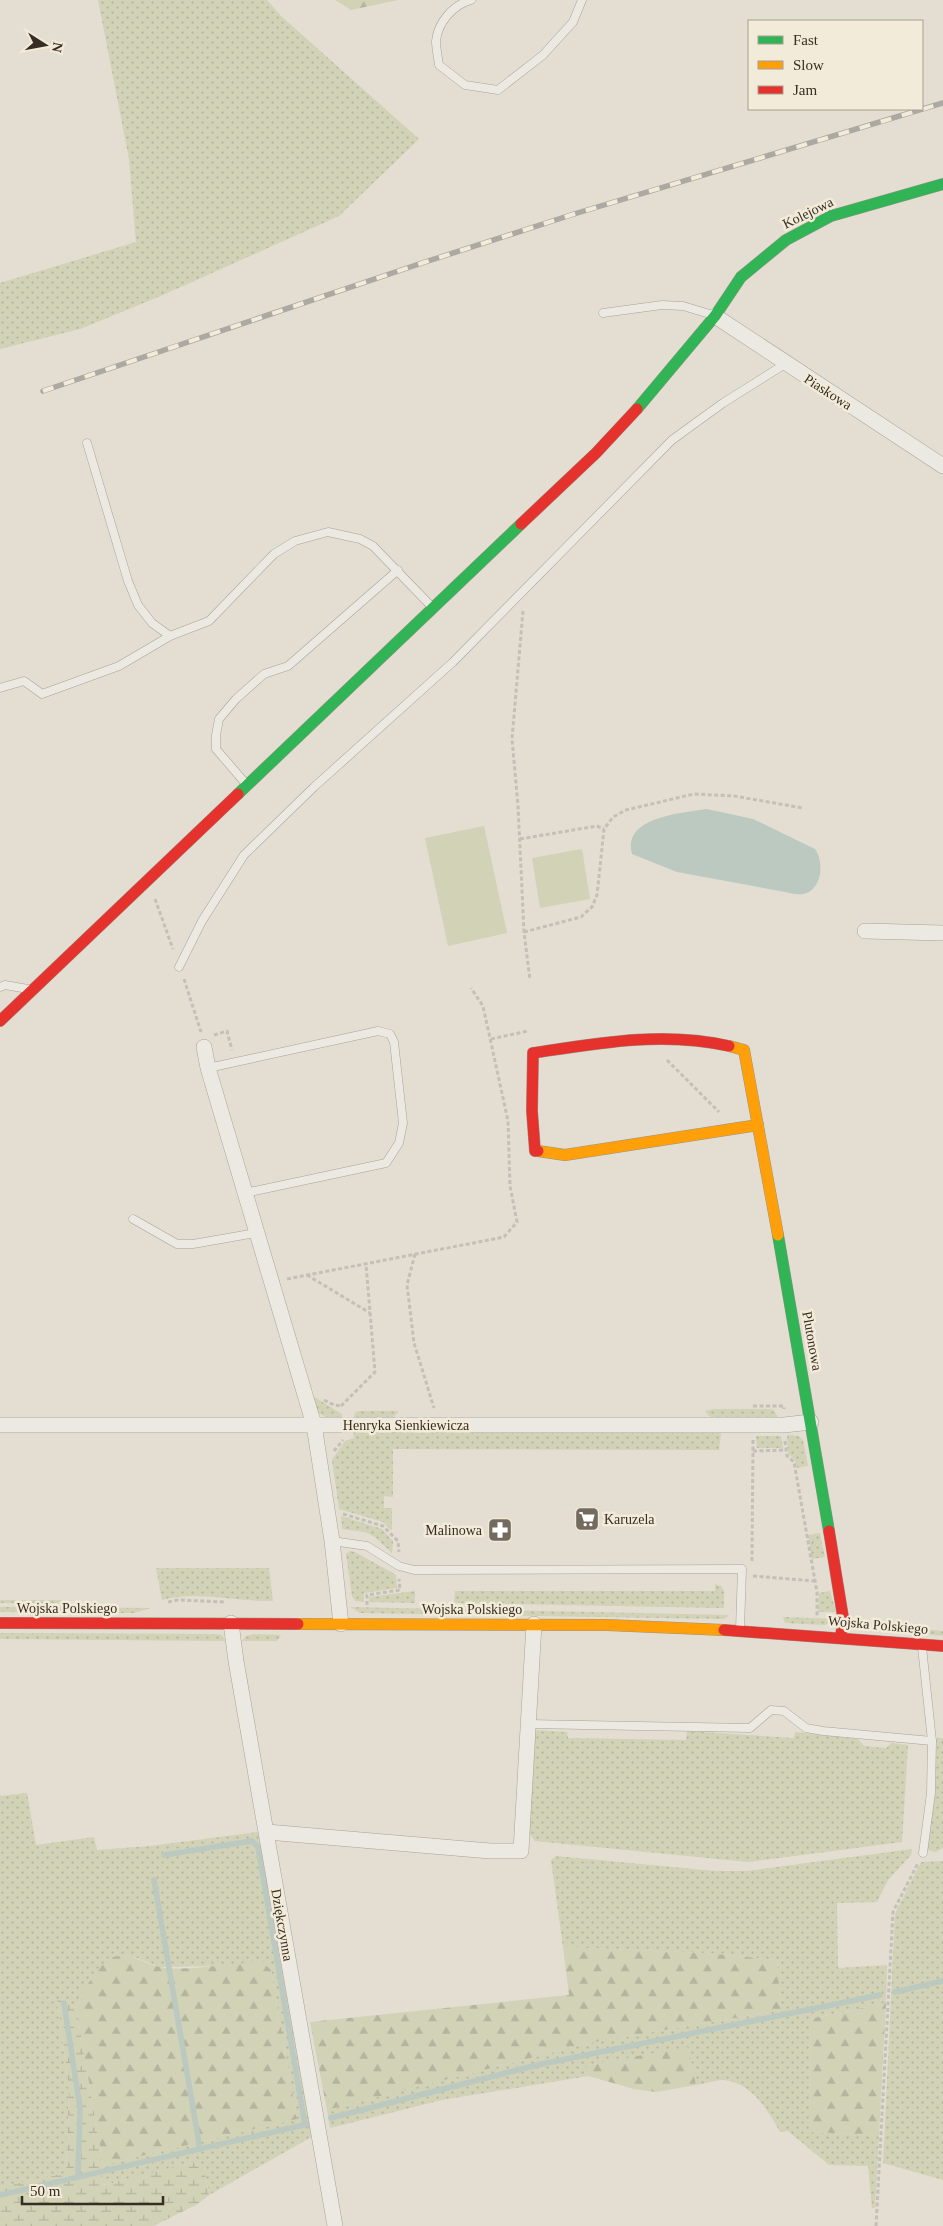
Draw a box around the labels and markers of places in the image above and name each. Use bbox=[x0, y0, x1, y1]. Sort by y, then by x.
supermarket icon: Karuzela bbox=[574, 1506, 600, 1532]
place label: Karuzela bbox=[604, 1512, 655, 1527]
pharmacy icon: Malinowa bbox=[487, 1517, 513, 1543]
place label: Malinowa bbox=[425, 1523, 483, 1538]

